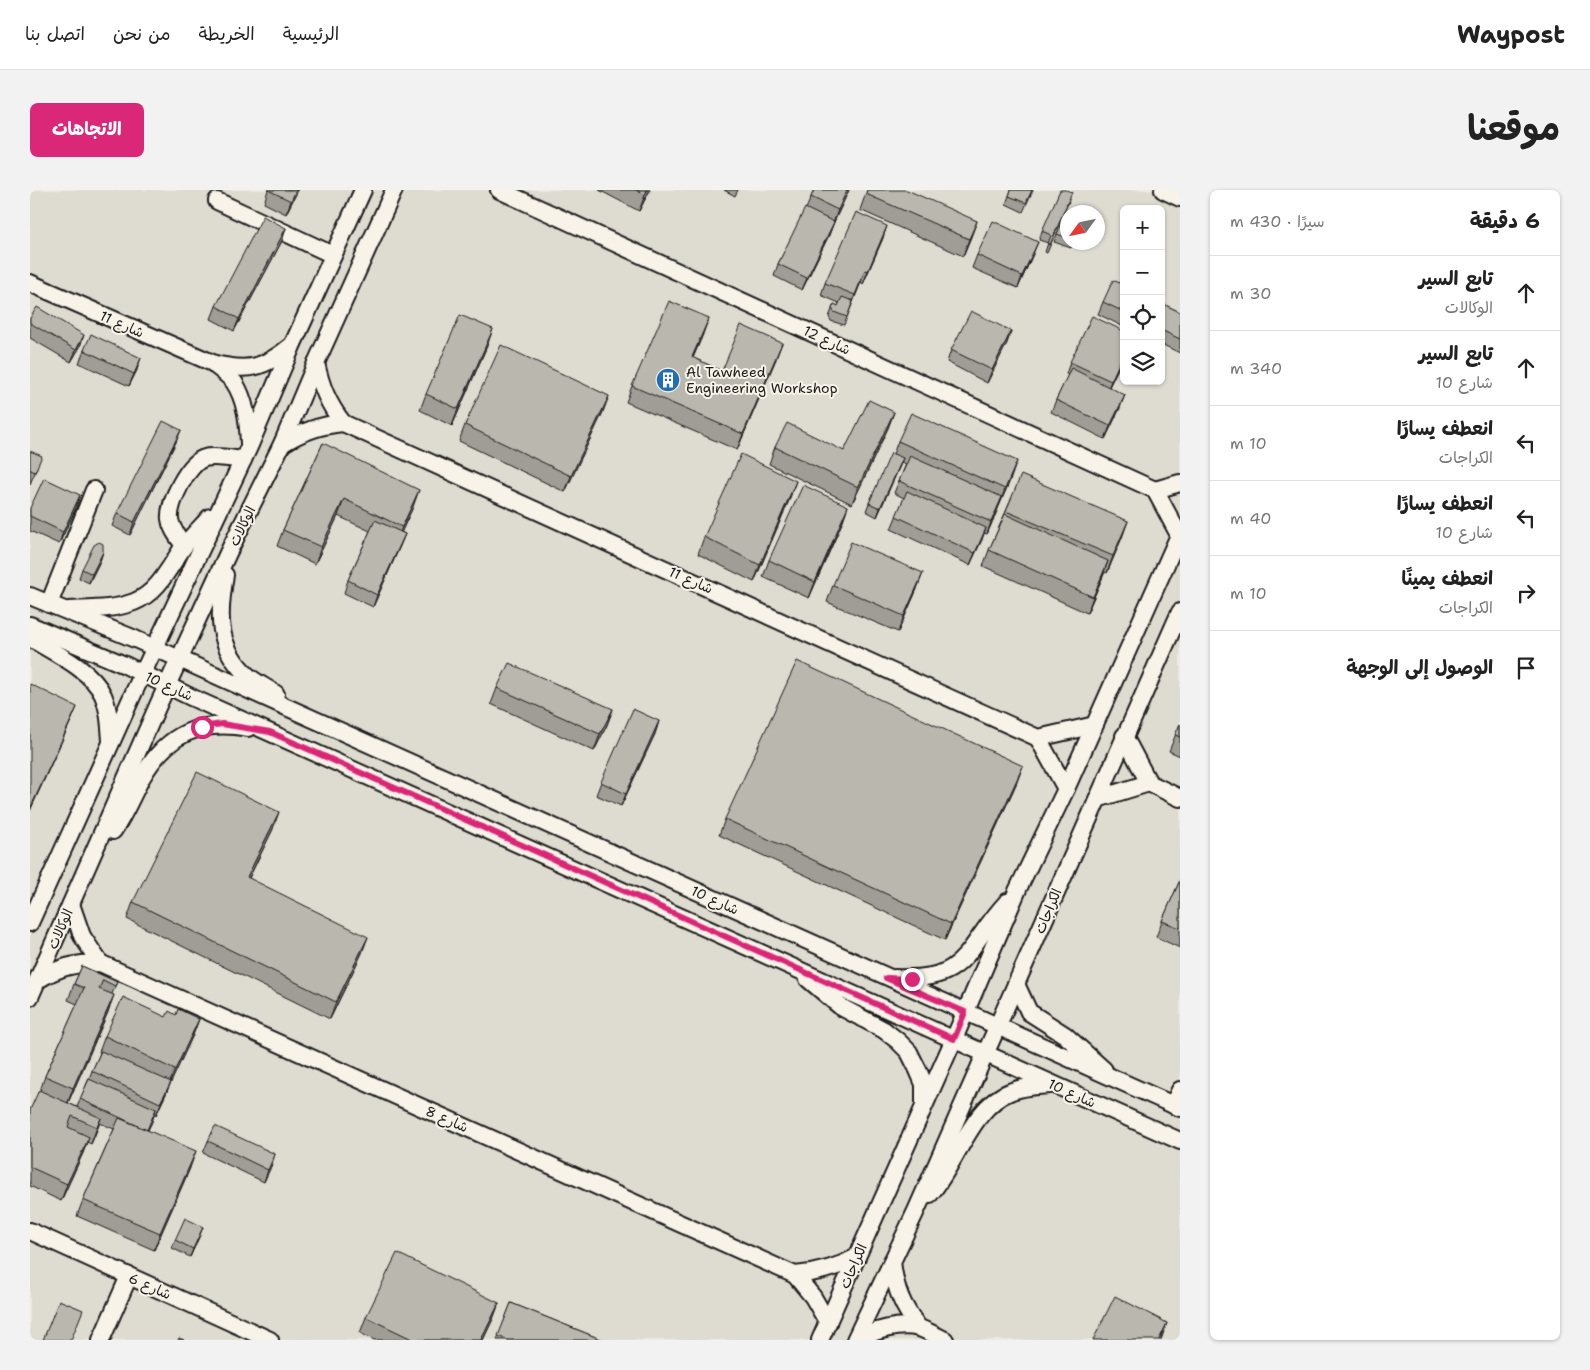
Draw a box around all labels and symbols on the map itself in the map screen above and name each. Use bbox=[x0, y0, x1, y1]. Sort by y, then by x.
north arrow bbox=[1060, 205, 1105, 250]
street label: شارع 11 bbox=[97, 306, 147, 343]
street label: شارع 12 bbox=[800, 321, 853, 360]
place label: Al Tawheed Engineering Workshop bbox=[686, 363, 838, 397]
building icon: Al Tawheed Engineering Workshop bbox=[655, 367, 681, 393]
street label: الوكالات bbox=[225, 503, 259, 549]
street label: شارع 11 bbox=[666, 562, 716, 599]
street label: شارع 10 bbox=[142, 667, 196, 706]
route start bbox=[191, 716, 214, 739]
street label: شارع 10 bbox=[688, 882, 742, 919]
street label: الكراجات bbox=[1030, 886, 1066, 936]
street label: الوكالات bbox=[43, 906, 77, 952]
route end bbox=[901, 968, 924, 991]
street label: شارع 10 bbox=[1045, 1075, 1099, 1112]
street label: شارع 8 bbox=[422, 1102, 471, 1137]
street label: الكراجات bbox=[835, 1241, 871, 1291]
street label: شارع 6 bbox=[125, 1269, 174, 1304]

